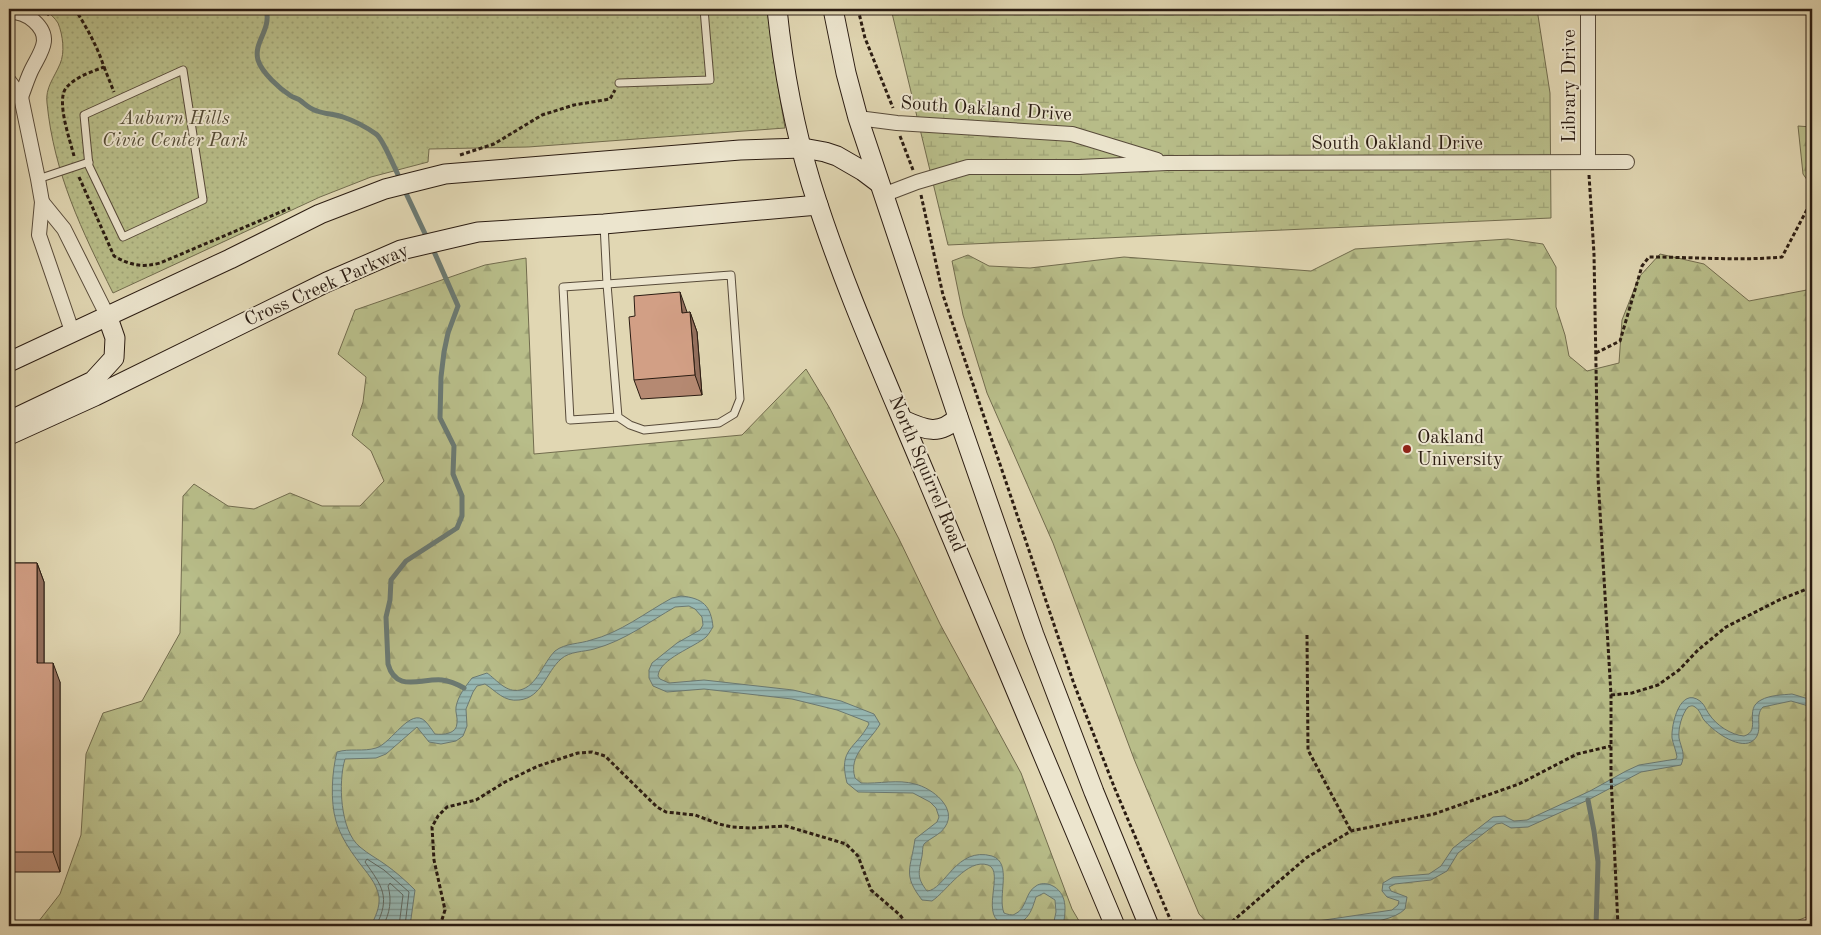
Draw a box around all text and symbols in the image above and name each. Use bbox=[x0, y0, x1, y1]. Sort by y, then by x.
street label: Library Drive bbox=[1561, 29, 1580, 143]
street label: South Oakland Drive bbox=[900, 95, 1072, 125]
park label: Auburn Hills Civic Center Park bbox=[102, 110, 248, 151]
street label: South Oakland Drive bbox=[1311, 135, 1483, 154]
street label: Cross Creek Parkway bbox=[242, 241, 412, 331]
street label: North Squirrel Road bbox=[884, 393, 968, 555]
place label: Oakland University bbox=[1417, 429, 1503, 470]
marker: Oakland University bbox=[1401, 443, 1413, 455]

